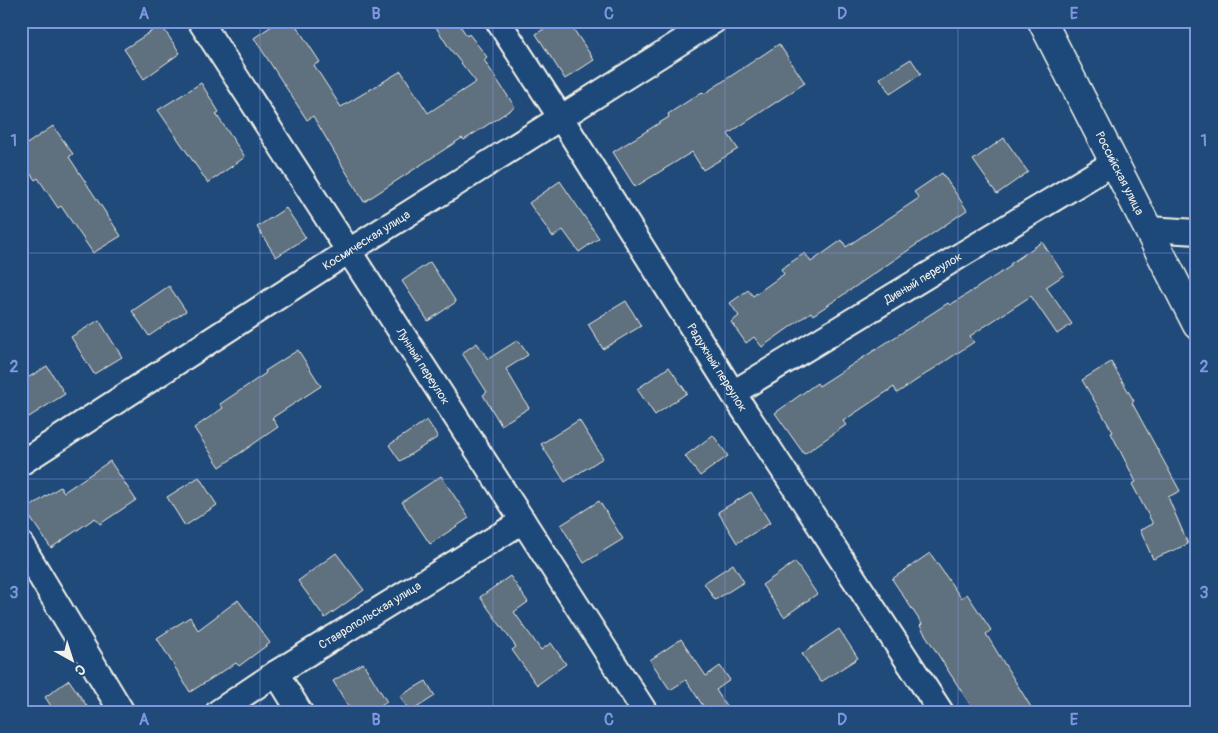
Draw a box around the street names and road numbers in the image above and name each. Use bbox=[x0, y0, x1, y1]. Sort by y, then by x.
street label: Российская улица bbox=[1092, 129, 1147, 218]
street label: Космическая улица bbox=[320, 207, 413, 274]
street label: Дивный переулок bbox=[880, 249, 965, 308]
street label: Радужный переулок bbox=[684, 321, 751, 414]
street label: Лунный переулок bbox=[392, 324, 453, 407]
street label: Ставропольская улица bbox=[316, 578, 424, 652]

